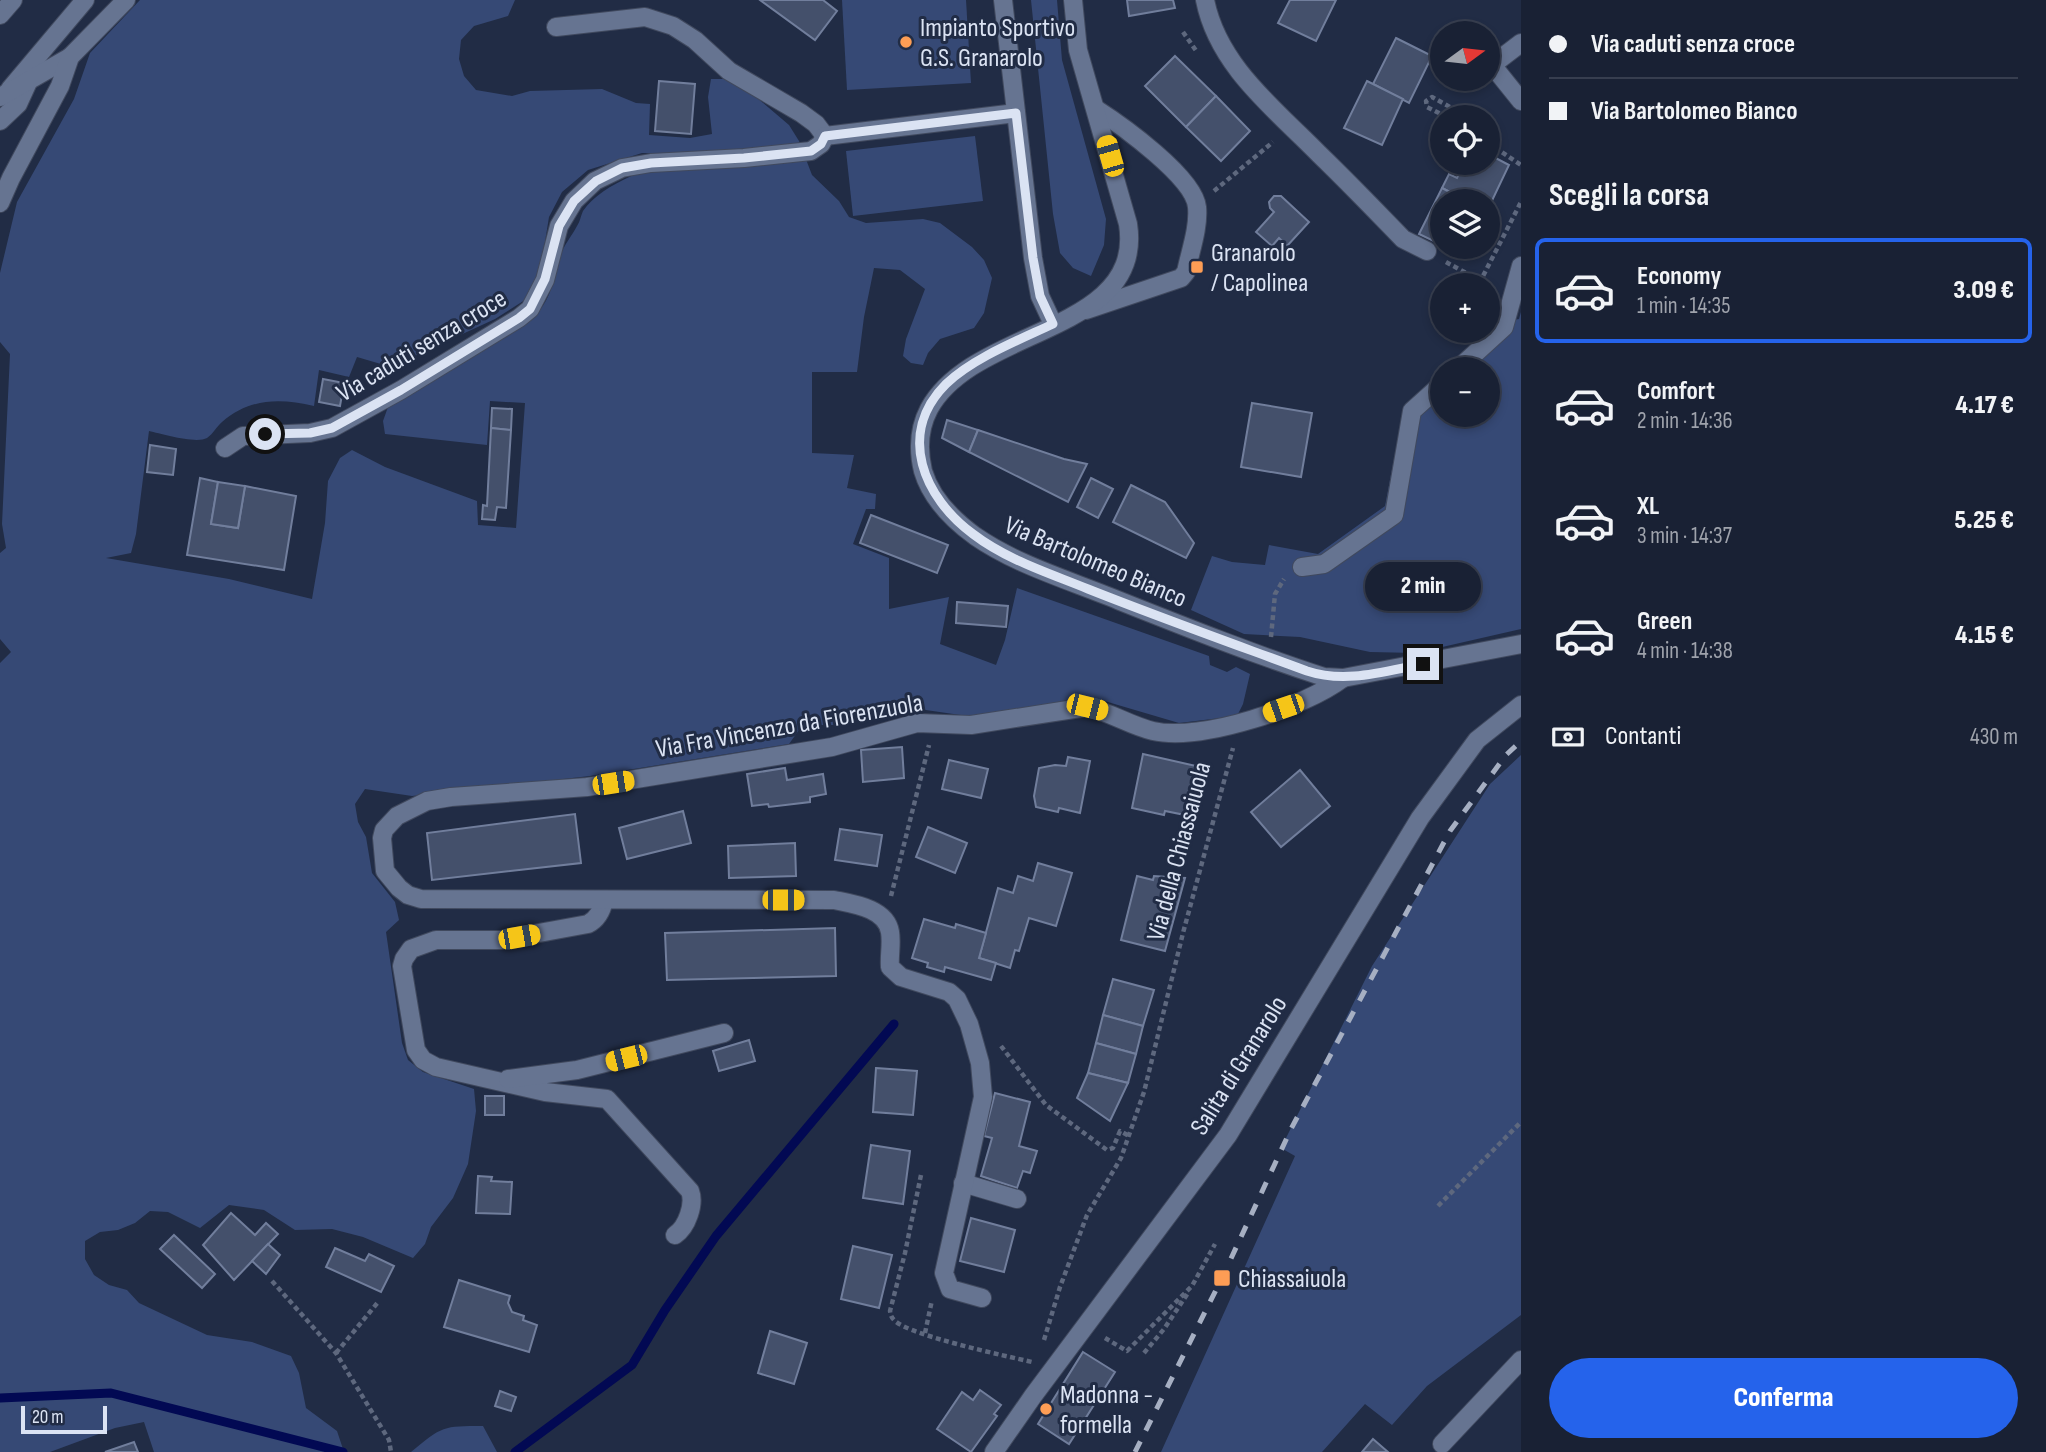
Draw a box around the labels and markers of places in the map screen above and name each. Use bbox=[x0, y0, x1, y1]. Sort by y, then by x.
place label: Impianto Sportivo G.S. Granarolo bbox=[920, 13, 1075, 74]
marker: Impianto Sportivo G.S. Granarolo bbox=[898, 34, 914, 50]
place label: Granarolo / Capolinea bbox=[1211, 238, 1308, 299]
marker: Granarolo / Capolinea bbox=[1189, 259, 1205, 275]
place label: Chiassaiuola bbox=[1238, 1264, 1346, 1295]
marker: Chiassaiuola bbox=[1212, 1268, 1232, 1288]
place label: Madonna - formella bbox=[1060, 1380, 1153, 1441]
marker: Madonna - formella bbox=[1038, 1401, 1054, 1417]

